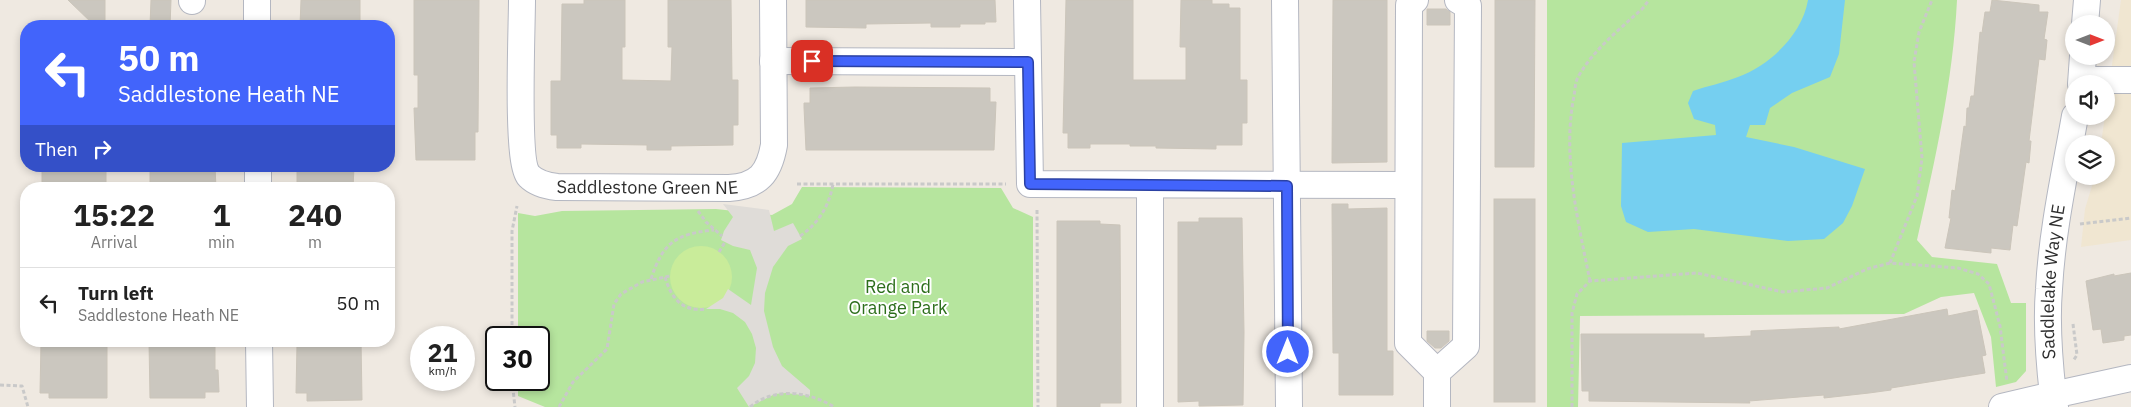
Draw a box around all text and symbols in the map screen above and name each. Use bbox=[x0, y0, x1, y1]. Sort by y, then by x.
north arrow bbox=[2065, 15, 2115, 65]
map controls bbox=[2065, 15, 2115, 185]
text: 50 m bbox=[118, 35, 200, 81]
icon: left bbox=[35, 40, 100, 105]
pin bbox=[791, 40, 833, 82]
icon: arrive bbox=[798, 47, 826, 75]
button: sound bbox=[2065, 75, 2115, 125]
text: Saddlestone Heath NE bbox=[118, 79, 340, 108]
icon: right bbox=[88, 135, 116, 163]
button: layers bbox=[2065, 135, 2115, 185]
text: Then bbox=[35, 137, 78, 161]
street label: Saddlestone Green NE bbox=[556, 175, 740, 199]
text: 15:22 bbox=[73, 195, 155, 234]
text: 1 bbox=[212, 195, 230, 234]
text: 240 bbox=[288, 195, 342, 234]
street label: Saddlelake Way NE bbox=[2036, 203, 2070, 360]
text: Arrival bbox=[91, 232, 137, 252]
text: min bbox=[208, 232, 235, 252]
text: m bbox=[308, 232, 322, 252]
park label: Red and Orange Park bbox=[848, 275, 948, 319]
text: Turn left bbox=[78, 281, 154, 305]
icon: left bbox=[35, 289, 63, 317]
text: 50 m bbox=[336, 291, 380, 315]
text: Saddlestone Heath NE bbox=[78, 305, 239, 325]
position arrow bbox=[1261, 325, 1313, 377]
speed limit sign: 30 bbox=[485, 326, 550, 391]
text: 21 bbox=[427, 336, 458, 369]
text: km/h bbox=[428, 363, 457, 378]

